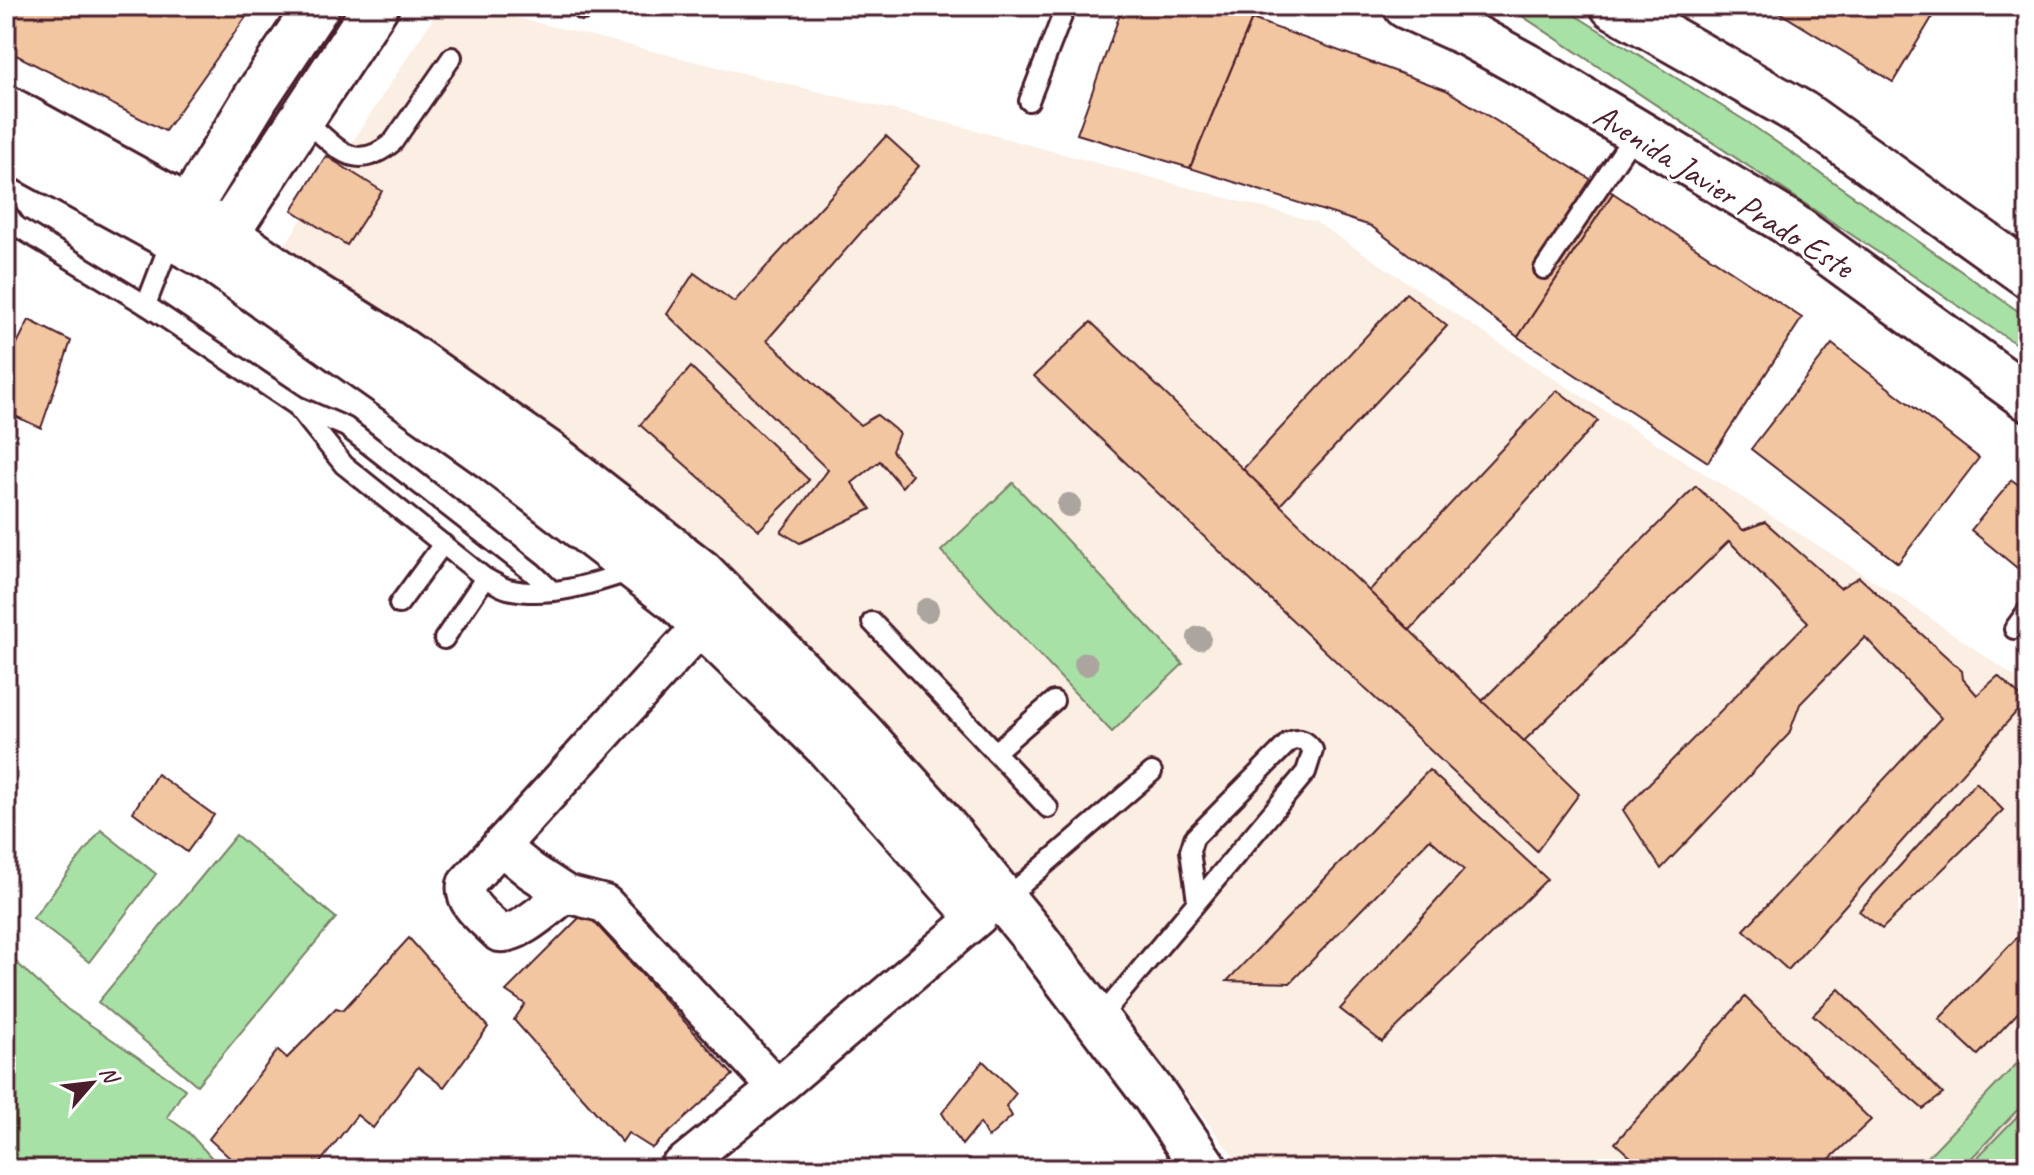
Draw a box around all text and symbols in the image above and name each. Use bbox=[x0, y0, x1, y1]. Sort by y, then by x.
street label: Avenida Javier Prado Este bbox=[1586, 93, 1863, 289]
north arrow bbox=[52, 1043, 132, 1123]
text: N bbox=[93, 1061, 126, 1090]

